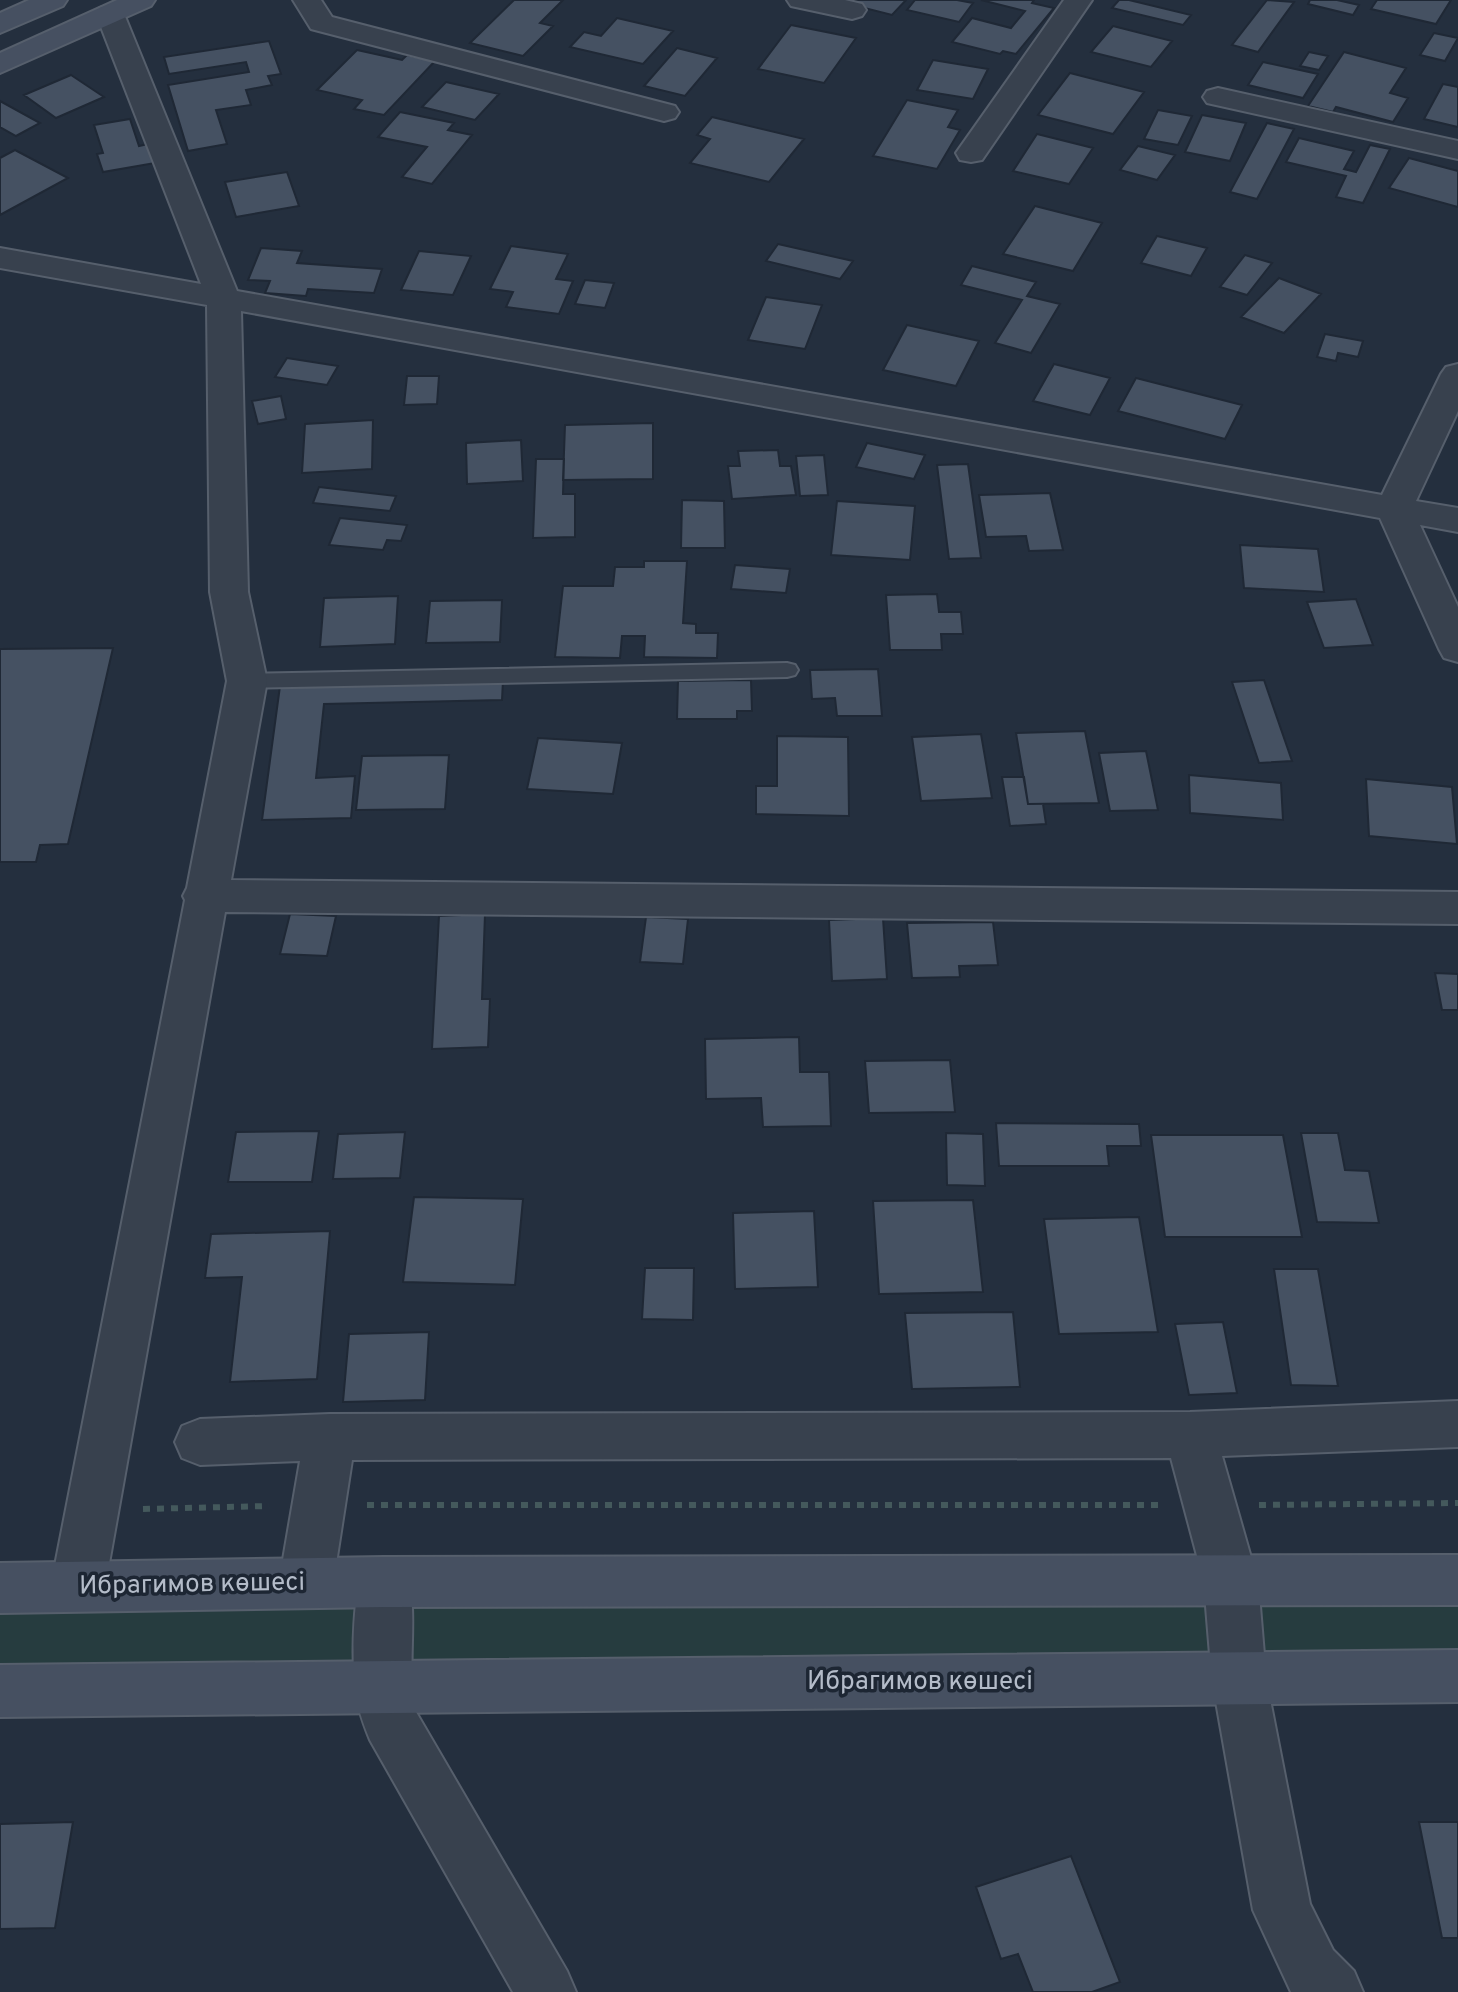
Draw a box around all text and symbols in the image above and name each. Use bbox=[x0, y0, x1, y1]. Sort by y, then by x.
street label: Ибрагимов көшесі bbox=[79, 1567, 305, 1603]
street label: Ибрагимов көшесі bbox=[807, 1666, 1033, 1699]

